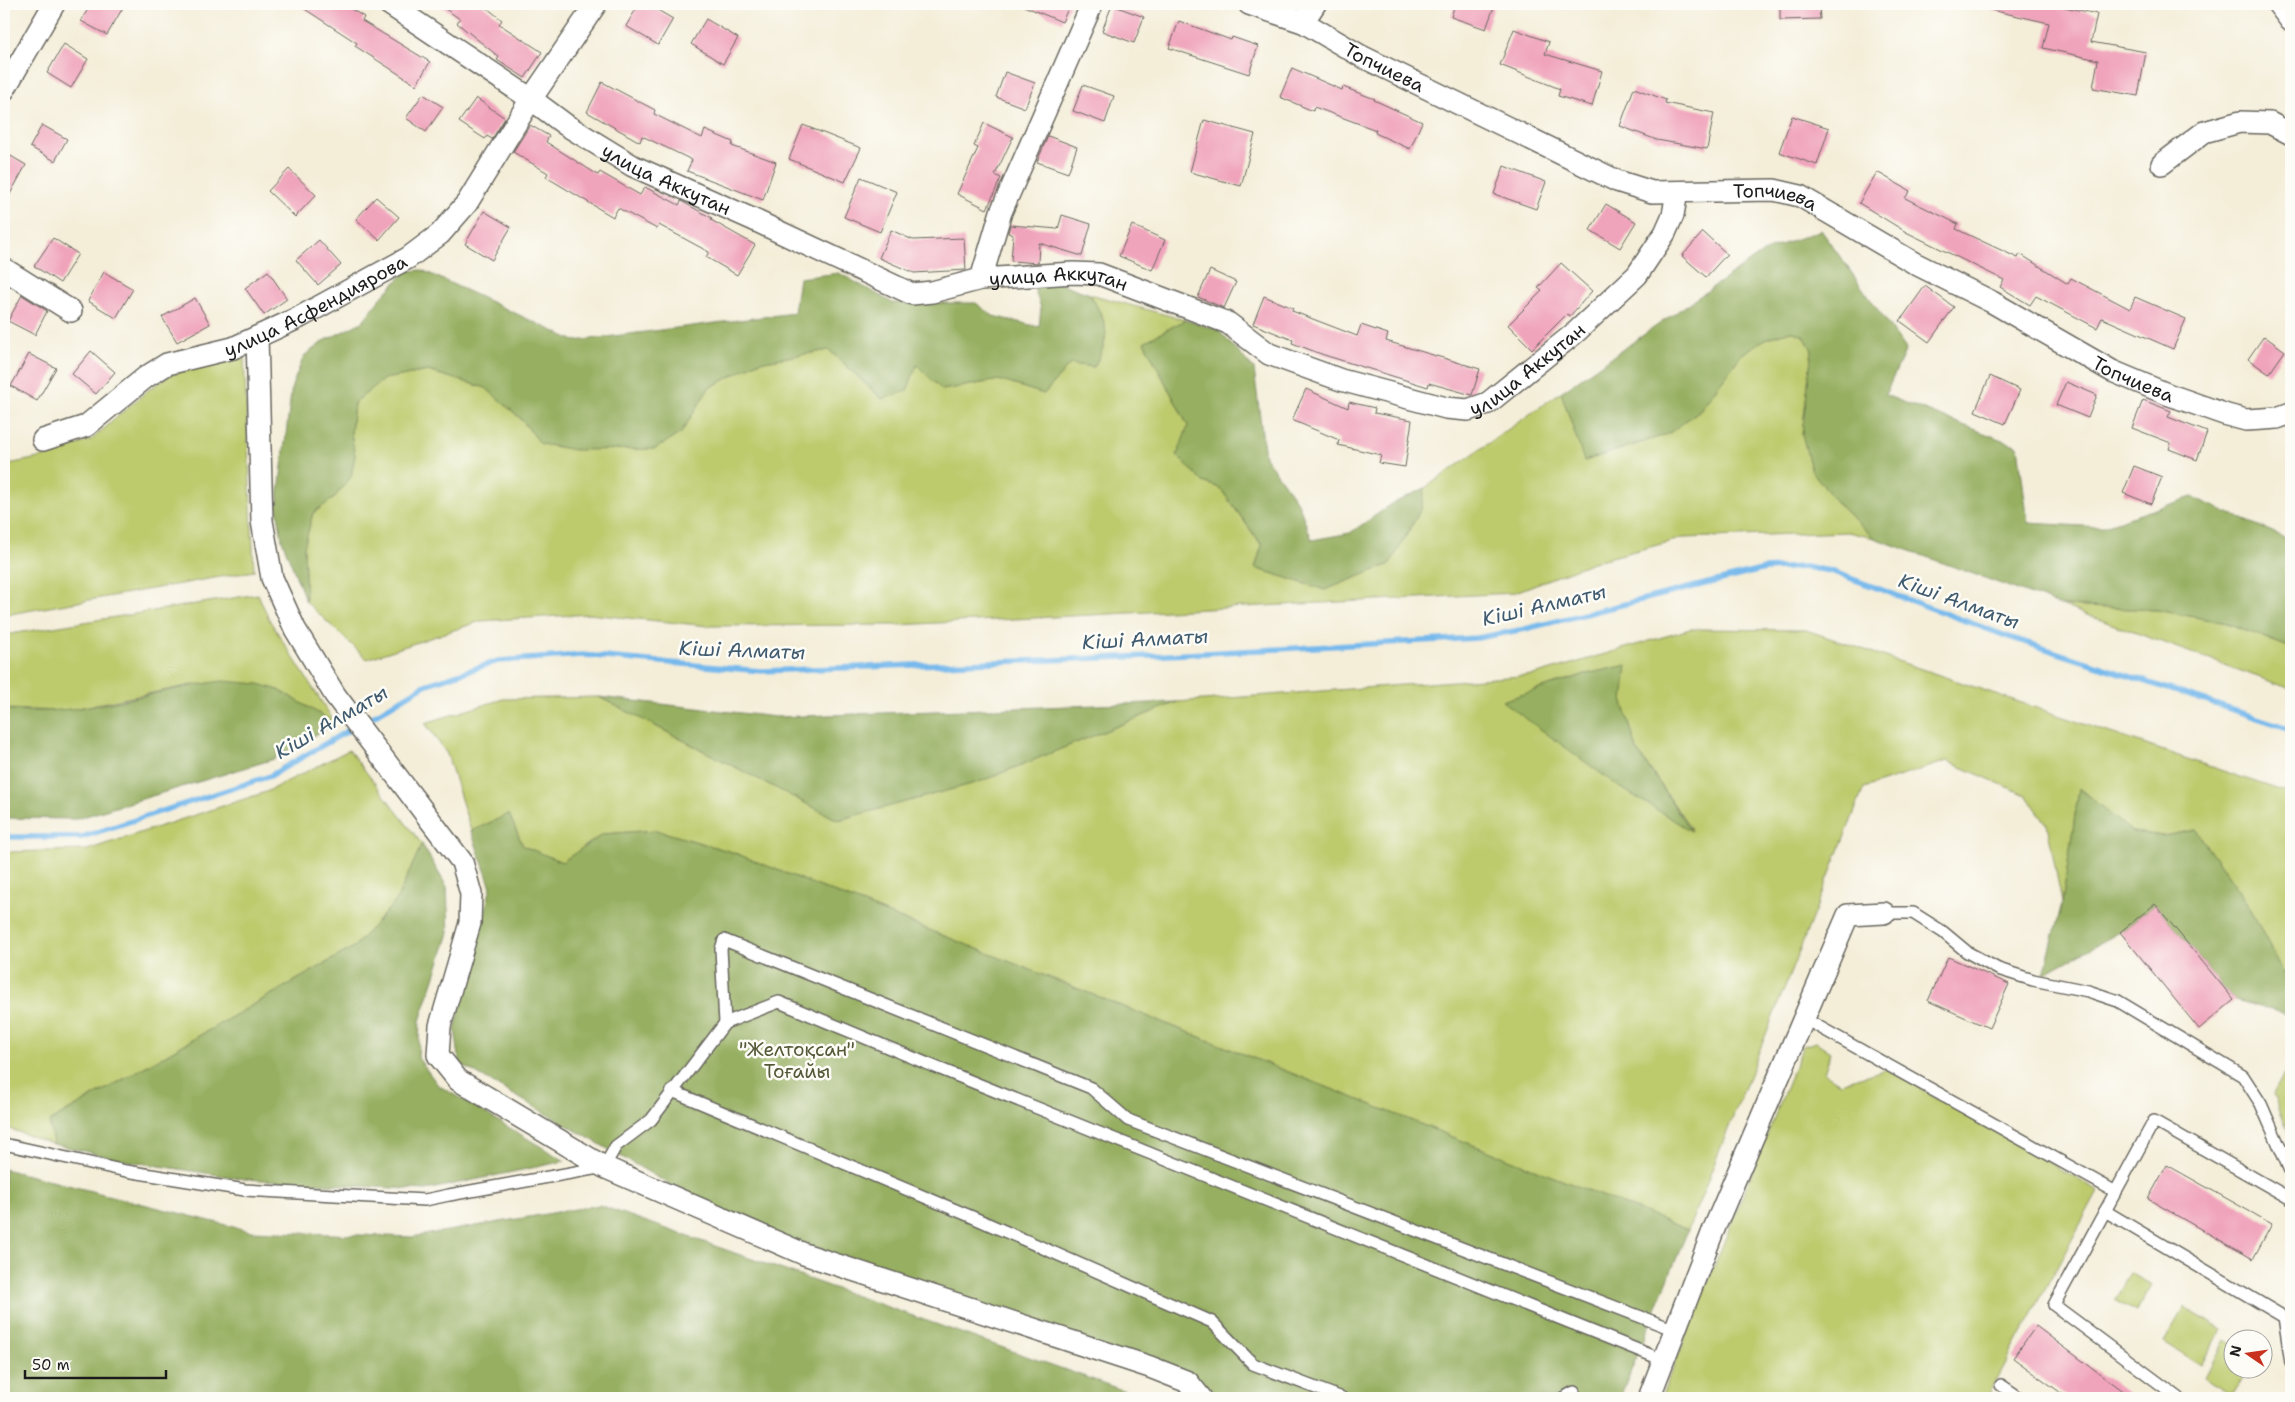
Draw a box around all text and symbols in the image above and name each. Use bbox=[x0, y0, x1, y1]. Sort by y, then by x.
street label: Топчиева bbox=[1340, 36, 1429, 98]
street label: улица Аккутан bbox=[597, 138, 735, 221]
street label: Топчиева bbox=[1733, 177, 1823, 216]
street label: улица Асфендиярова bbox=[222, 248, 412, 362]
street label: улица Аккутан bbox=[988, 260, 1132, 296]
street label: улица Аккутан bbox=[1466, 317, 1590, 421]
street label: Топчиева bbox=[2088, 350, 2177, 408]
water label: Кіші Алматы bbox=[1895, 567, 2023, 635]
water label: Кіші Алматы bbox=[1479, 578, 1609, 632]
water label: Кіші Алматы bbox=[1081, 623, 1209, 655]
water label: Кіші Алматы bbox=[678, 635, 806, 665]
water label: Кіші Алматы bbox=[270, 679, 392, 765]
park label: "Желтоқсан" Тоғайы bbox=[739, 1037, 855, 1084]
north arrow bbox=[2222, 1330, 2272, 1380]
text: N bbox=[2225, 1344, 2245, 1359]
scale bar bbox=[25, 1347, 166, 1379]
text: 50 m bbox=[32, 1355, 70, 1375]

